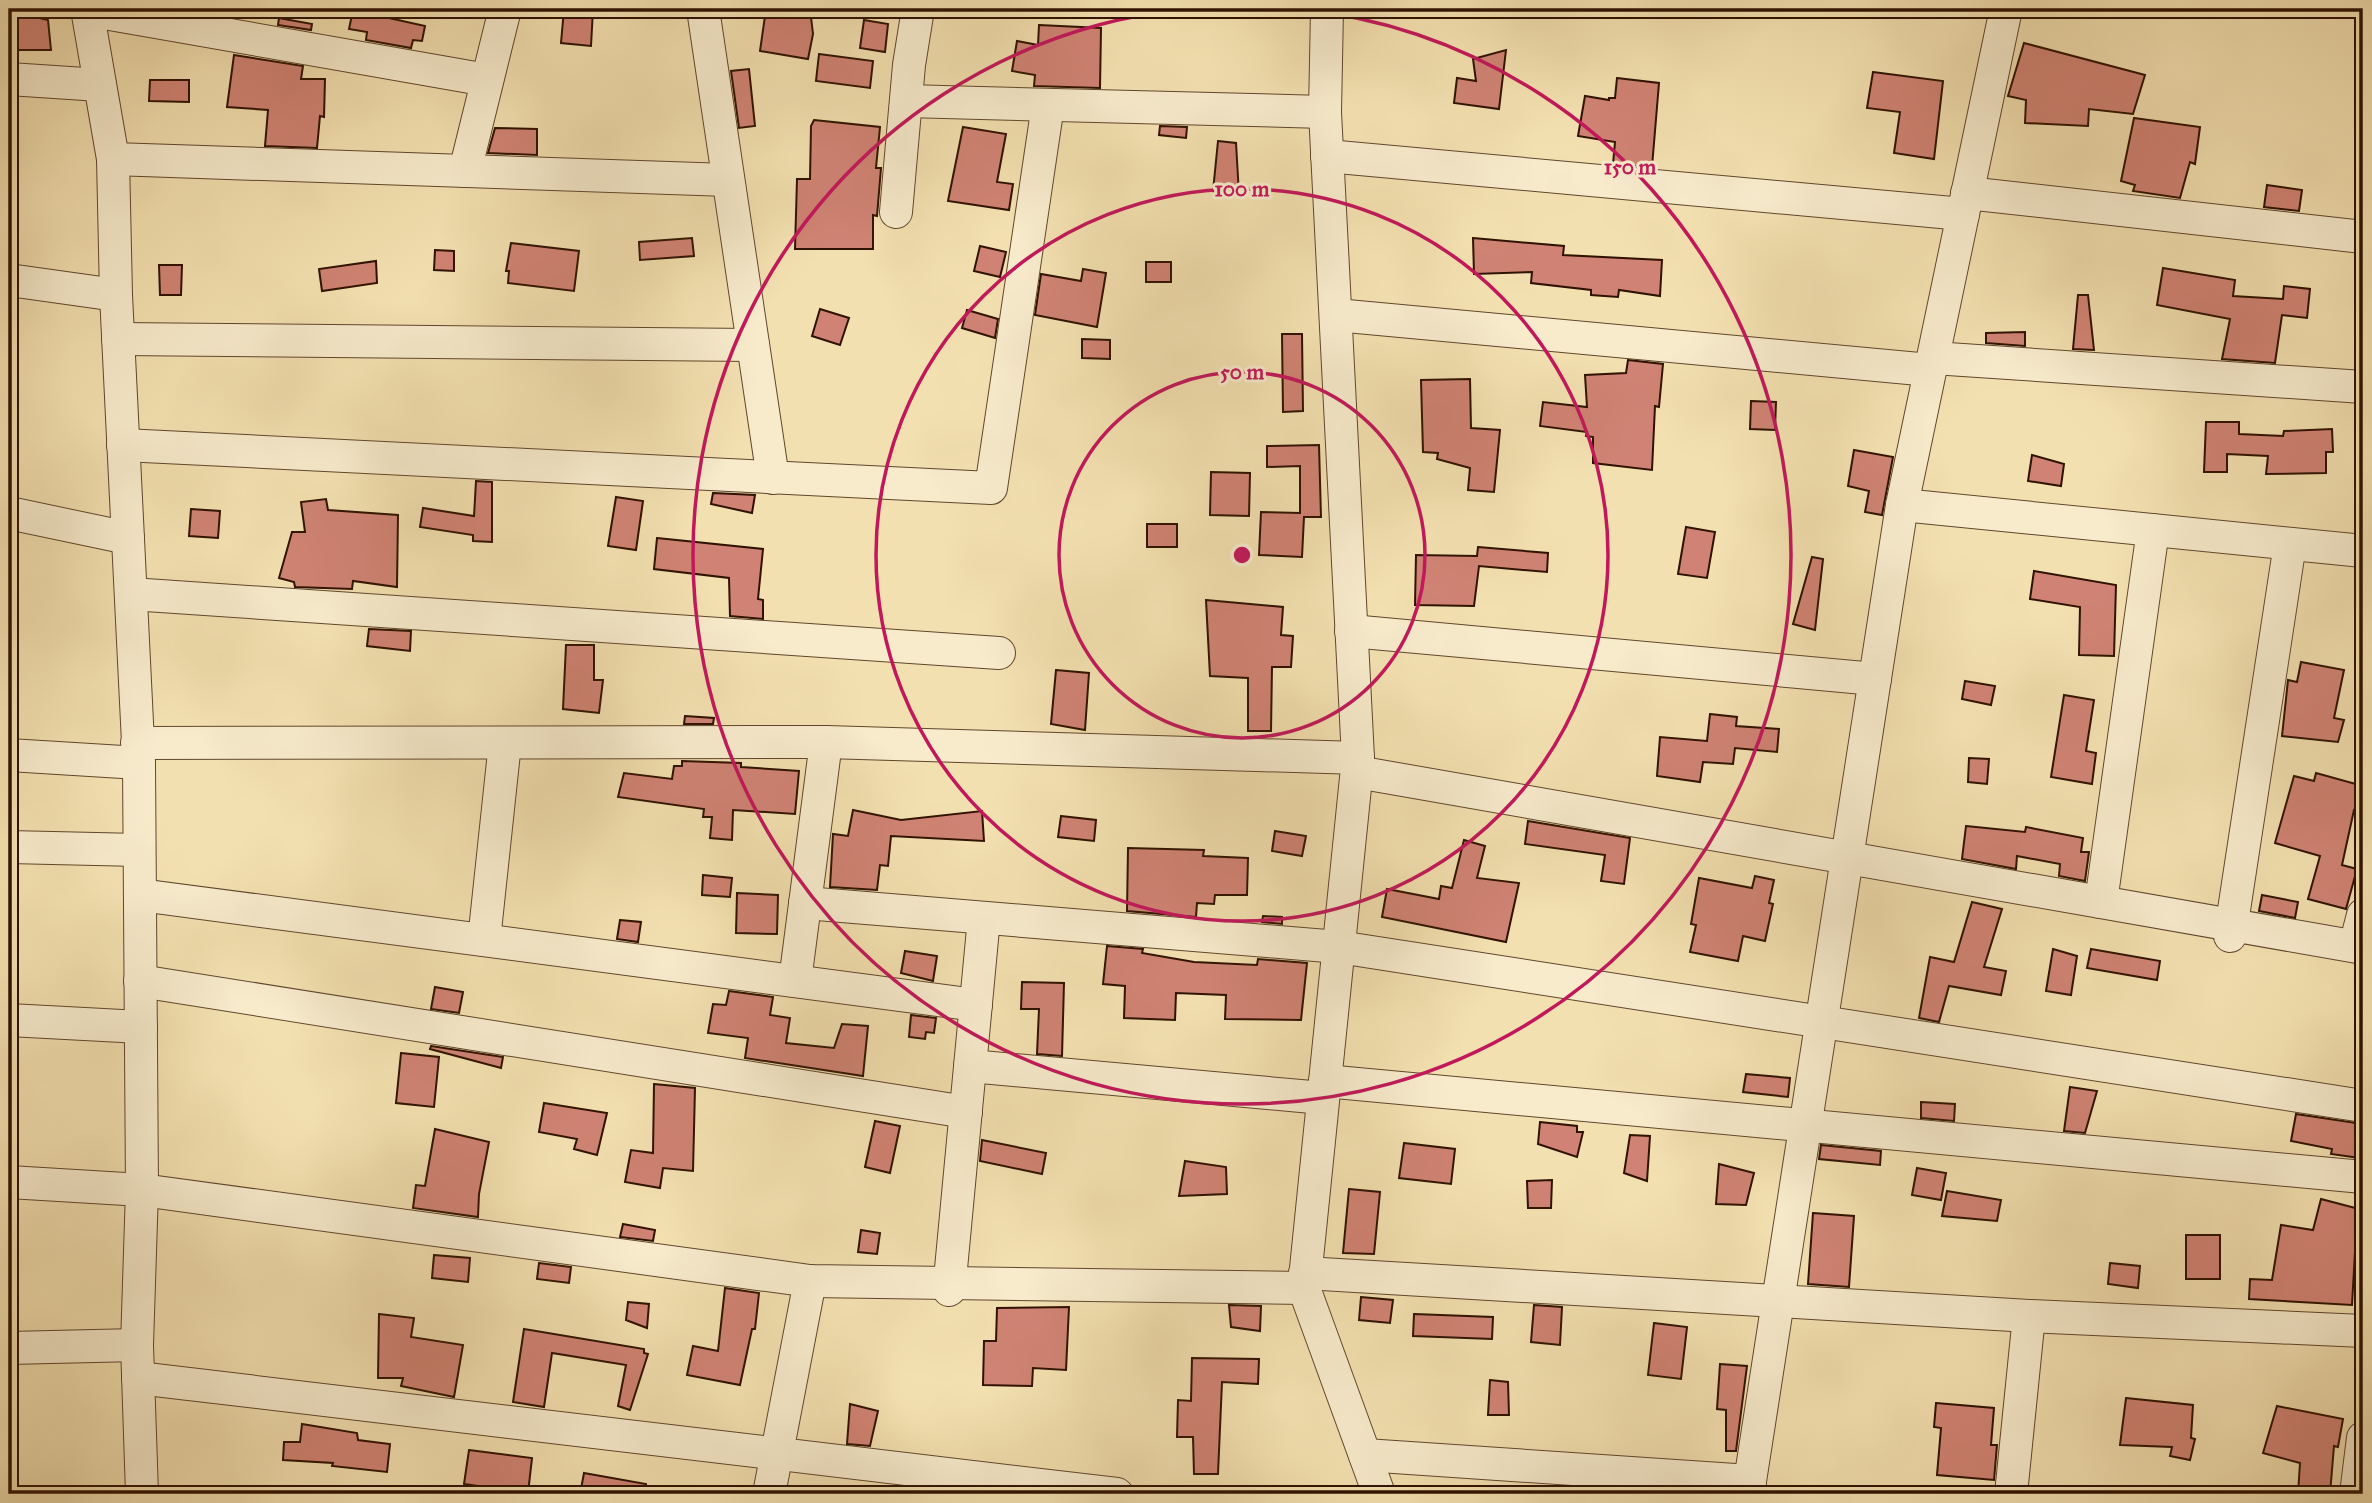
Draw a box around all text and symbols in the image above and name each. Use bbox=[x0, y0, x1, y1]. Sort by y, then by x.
text: 150 m bbox=[1604, 154, 1656, 180]
text: 100 m bbox=[1215, 176, 1270, 202]
text: 50 m bbox=[1220, 359, 1264, 385]
centre of rings bbox=[1230, 543, 1254, 567]

